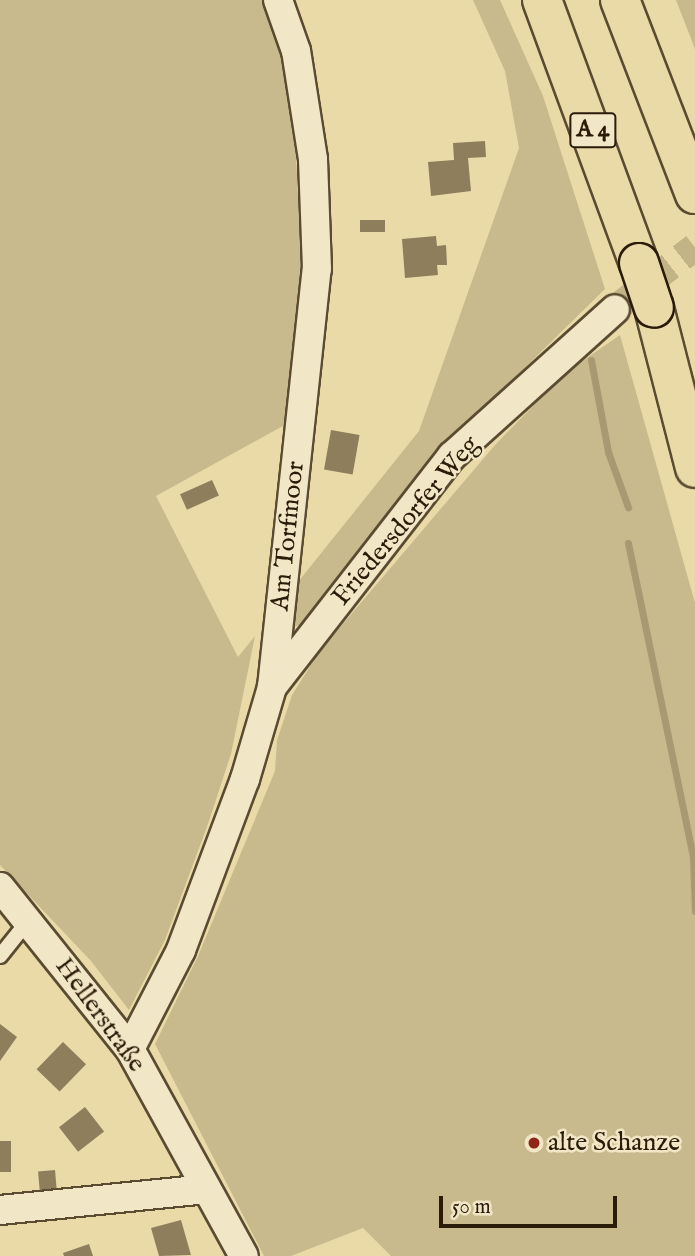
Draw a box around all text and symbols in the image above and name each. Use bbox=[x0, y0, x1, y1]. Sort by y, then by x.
road number: A 4 bbox=[568, 110, 618, 150]
street label: Friedersdorfer Weg bbox=[326, 430, 486, 612]
street label: Am Torfmoor bbox=[265, 460, 311, 612]
street label: Hellerstraße bbox=[48, 952, 152, 1078]
place label: alte Schanze bbox=[548, 1127, 680, 1159]
marker: alte Schanze bbox=[526, 1135, 542, 1151]
scale bar bbox=[443, 1182, 622, 1226]
text: 50 m bbox=[452, 1194, 491, 1221]

